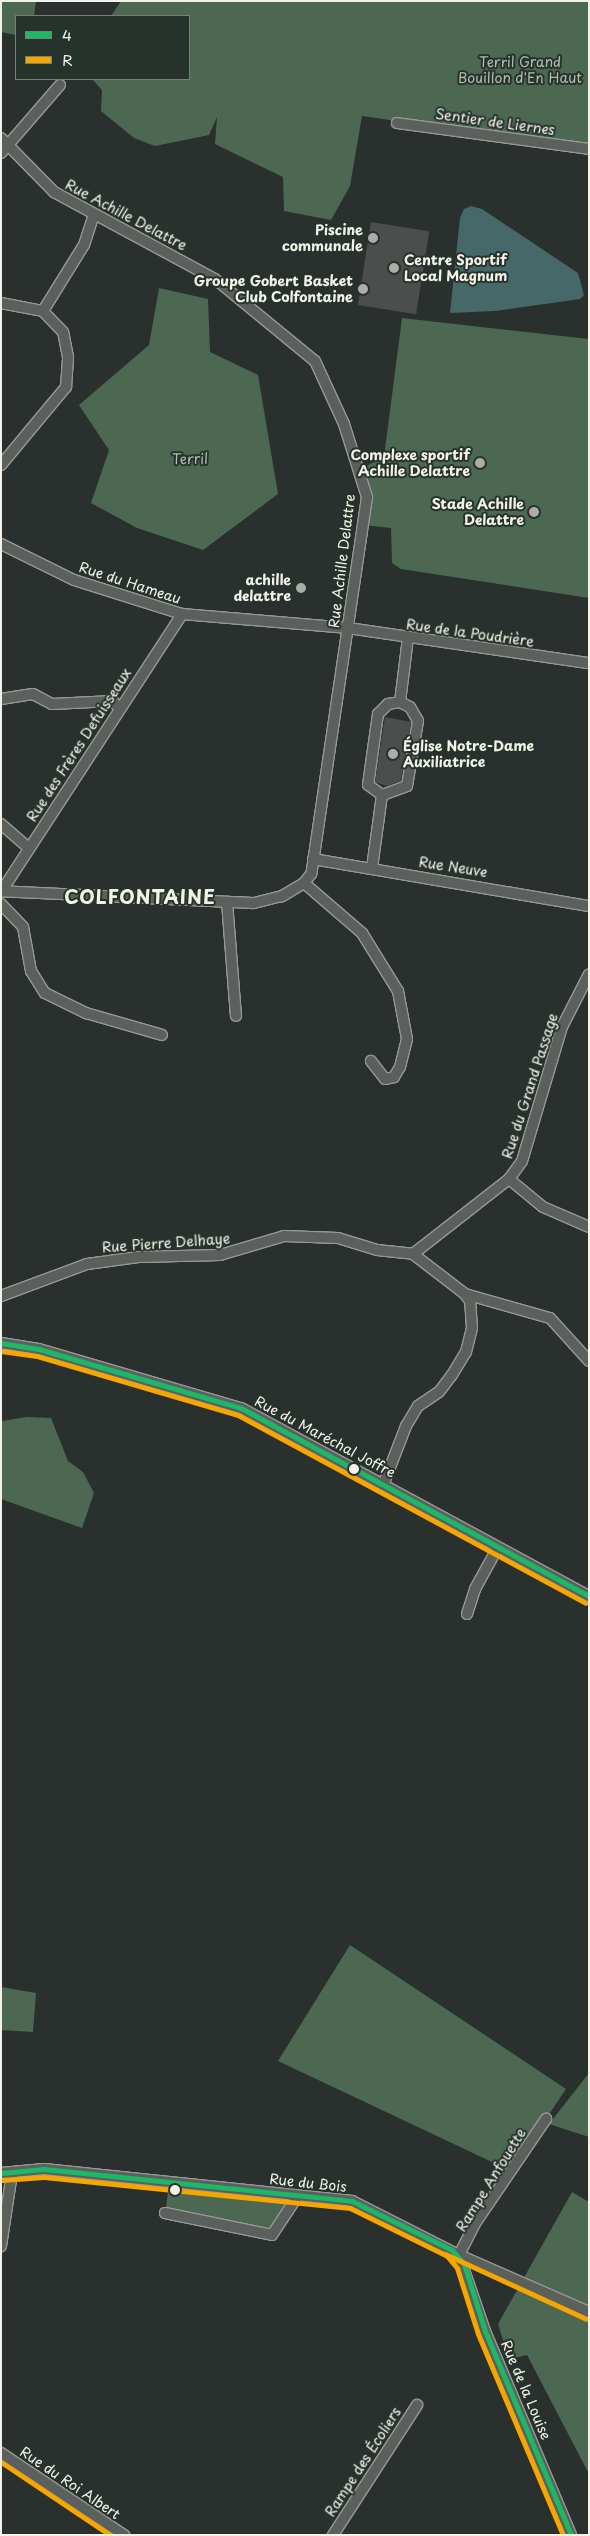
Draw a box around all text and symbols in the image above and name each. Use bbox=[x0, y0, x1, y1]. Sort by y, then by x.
legend bbox=[15, 15, 190, 80]
text: 4 bbox=[62, 23, 72, 46]
text: R bbox=[62, 48, 73, 71]
park label: Terril Grand Bouillon d'En Haut bbox=[458, 54, 582, 86]
street label: Sentier de Liernes bbox=[433, 105, 557, 139]
street label: Rue Achille Delattre bbox=[62, 176, 190, 254]
place label: Piscine communale bbox=[282, 222, 363, 254]
marker: Piscine communale bbox=[367, 232, 379, 244]
place label: Centre Sportif Local Magnum bbox=[404, 252, 507, 284]
marker: Centre Sportif Local Magnum bbox=[388, 262, 400, 274]
place label: Groupe Gobert Basket Club Colfontaine bbox=[194, 273, 353, 306]
marker: Groupe Gobert Basket Club Colfontaine bbox=[357, 283, 369, 295]
place label: Complexe sportif Achille Delattre bbox=[349, 447, 470, 480]
park label: Terril bbox=[172, 451, 208, 467]
marker: Complexe sportif Achille Delattre bbox=[474, 457, 486, 469]
street label: Rue Achille Delattre bbox=[325, 493, 359, 629]
place label: Stade Achille Delattre bbox=[431, 496, 524, 528]
marker: Stade Achille Delattre bbox=[528, 506, 540, 518]
street label: Rue du Hameau bbox=[76, 558, 184, 608]
place label: achille delattre bbox=[234, 572, 291, 604]
marker: achille delattre bbox=[295, 582, 307, 594]
street label: Rue de la Poudrière bbox=[404, 616, 536, 650]
street label: Rue des Frères Defuisseaux bbox=[22, 663, 136, 827]
place label: Église Notre-Dame Auxiliatrice bbox=[403, 738, 535, 770]
marker: Église Notre-Dame Auxiliatrice bbox=[387, 748, 399, 760]
street label: Rue Neuve bbox=[416, 853, 490, 881]
district label: COLFONTAINE bbox=[64, 886, 216, 908]
street label: Rue du Grand Passage bbox=[498, 1011, 562, 1161]
street label: Rue Pierre Delhaye bbox=[101, 1230, 231, 1256]
street label: Rue du Maréchal Joffre bbox=[251, 1392, 399, 1482]
unlabelled marker bbox=[349, 1464, 359, 1474]
street label: Rampe Anfouette bbox=[453, 2125, 529, 2235]
street label: Rue du Bois bbox=[267, 2170, 349, 2196]
unlabelled marker bbox=[170, 2185, 180, 2195]
street label: Rue de la Louise bbox=[497, 2336, 555, 2444]
street label: Rampe des Écoliers bbox=[321, 2404, 405, 2520]
street label: Rue du Roi Albert bbox=[16, 2443, 124, 2523]

